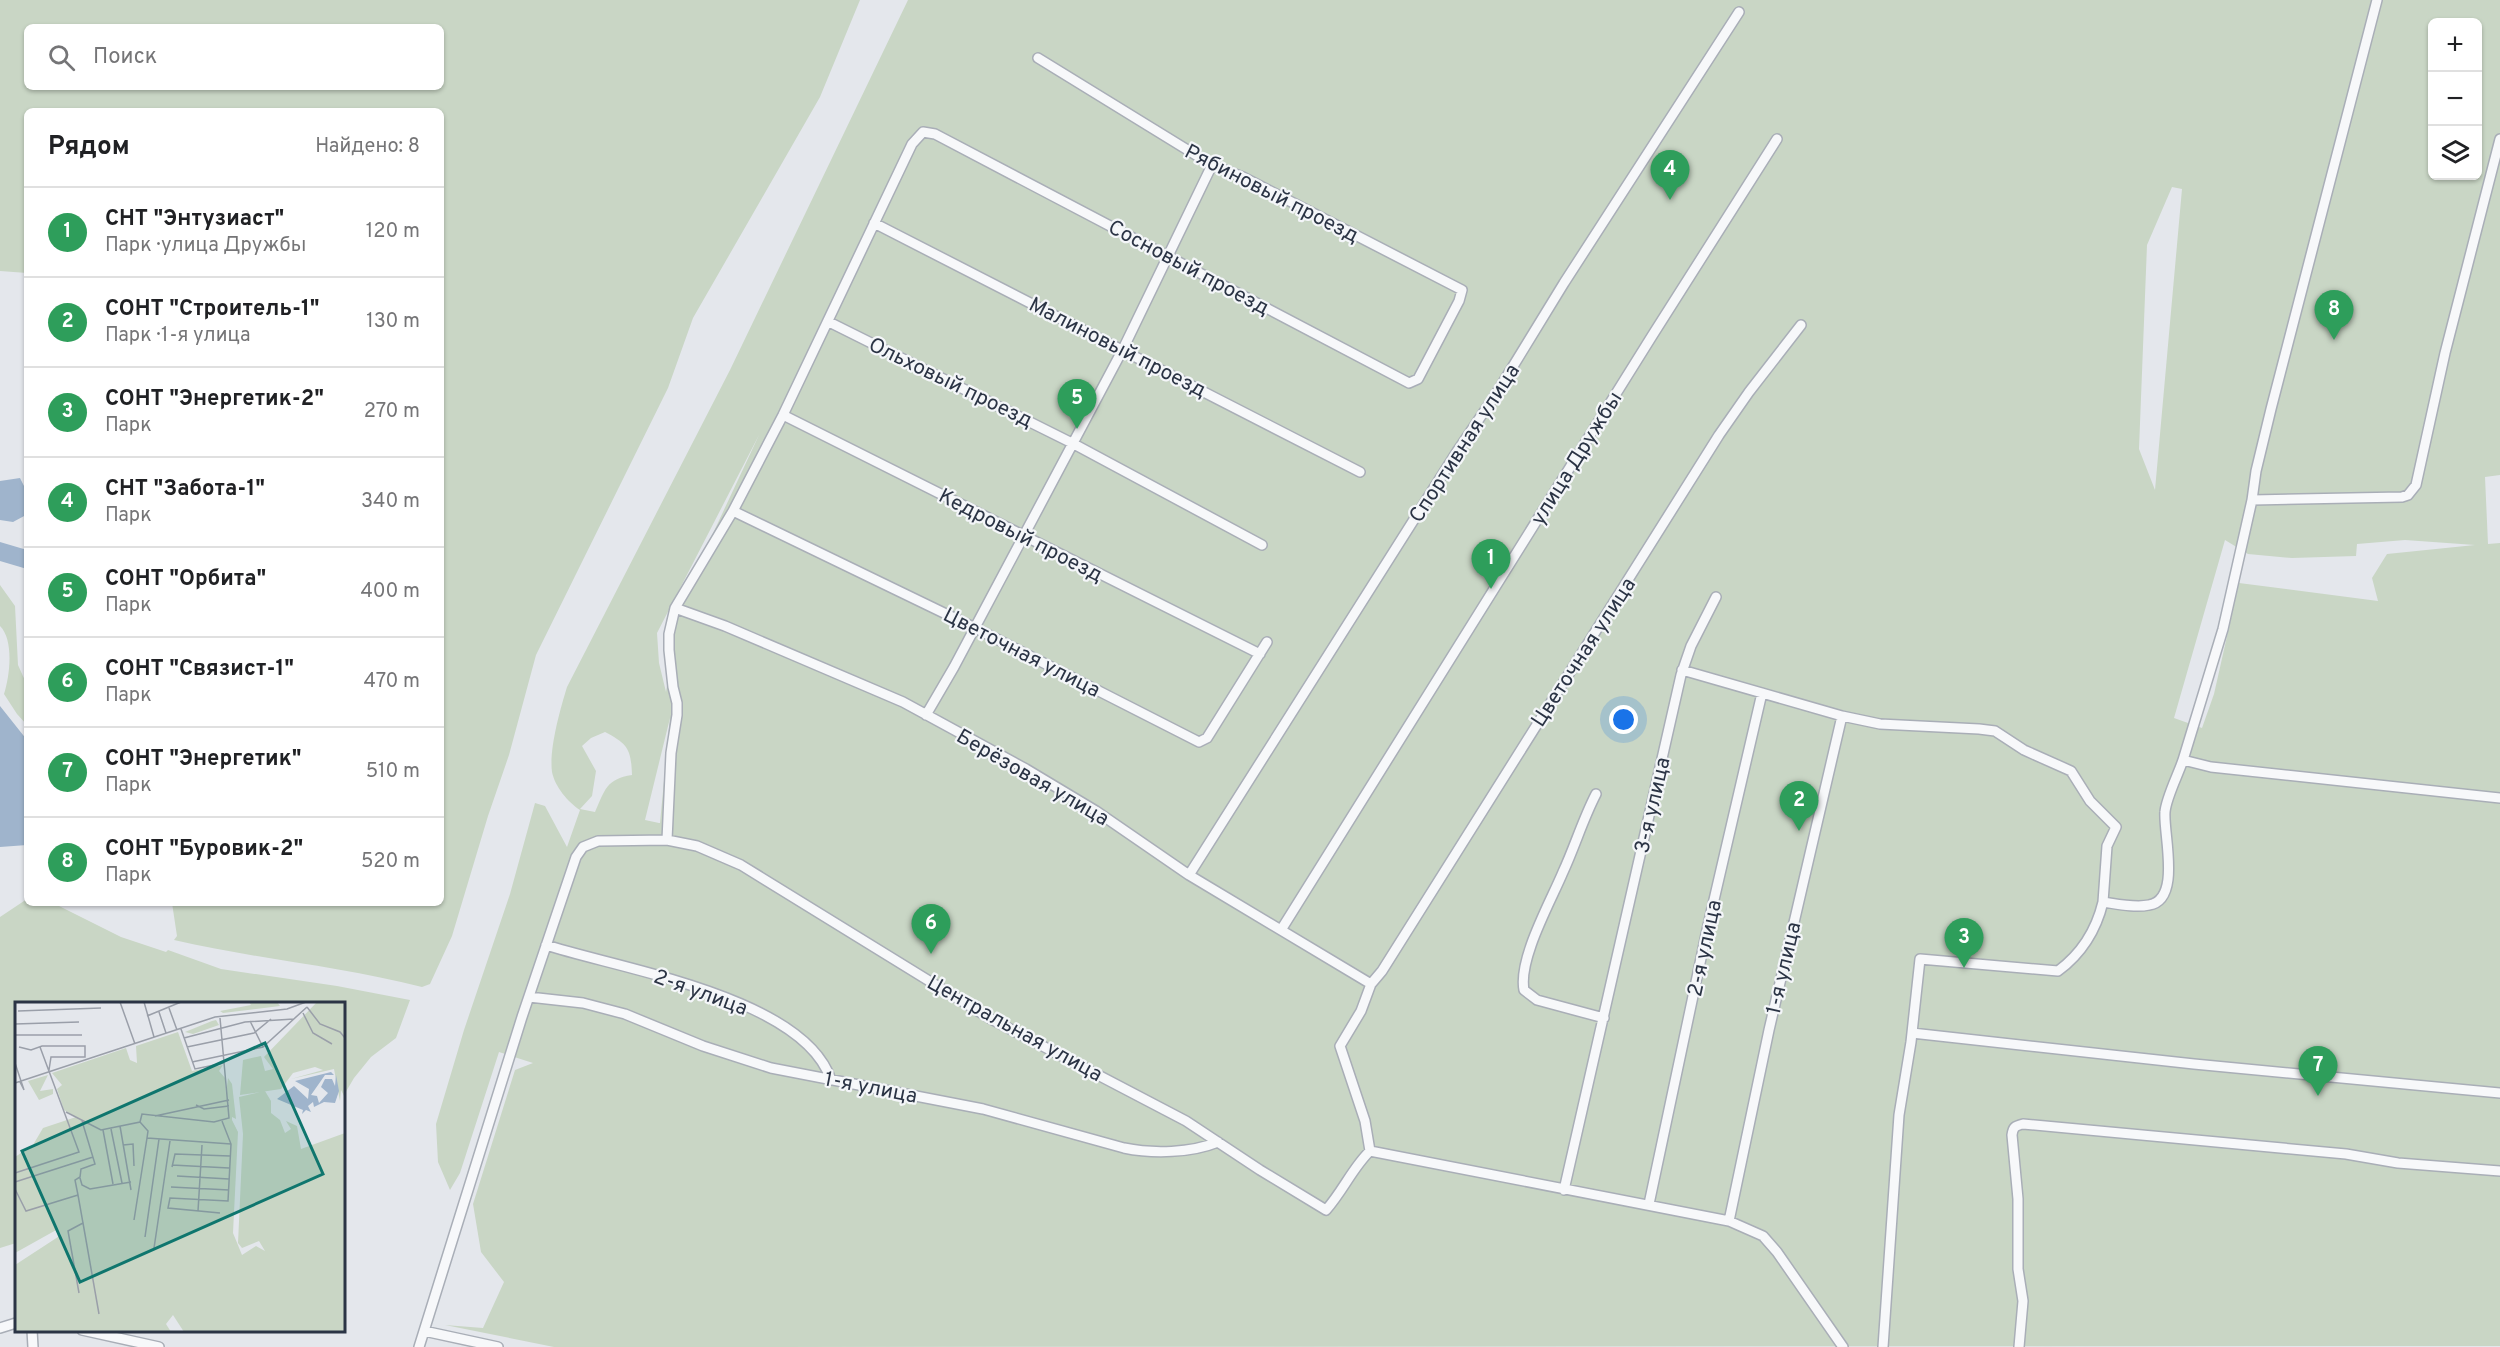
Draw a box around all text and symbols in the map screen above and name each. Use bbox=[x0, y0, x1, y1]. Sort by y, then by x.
map controls bbox=[2428, 18, 2482, 180]
button: + bbox=[2428, 18, 2482, 72]
search box bbox=[24, 24, 444, 90]
icon: search bbox=[45, 41, 78, 74]
text: Поиск bbox=[93, 44, 157, 71]
button: − bbox=[2428, 72, 2482, 126]
button: layers bbox=[2428, 126, 2482, 180]
text: Рядом bbox=[48, 131, 130, 164]
text: Найдено: 8 bbox=[315, 134, 420, 160]
street label: Рябиновый проезд bbox=[1180, 139, 1363, 250]
pin: 4 bbox=[1650, 150, 1690, 200]
text: СНТ "Энтузиаст" bbox=[105, 206, 284, 233]
street label: Сосновый проезд bbox=[1103, 214, 1274, 322]
text: 1 bbox=[64, 219, 72, 245]
text: 120 m bbox=[366, 219, 420, 245]
text: Парк · улица Дружбы bbox=[105, 233, 306, 259]
pin: 8 bbox=[2314, 290, 2354, 340]
street label: Малиновый проезд bbox=[1024, 292, 1211, 405]
text: СОНТ "Строитель-1" bbox=[105, 296, 320, 323]
text: 2 bbox=[61, 309, 74, 335]
text: 130 m bbox=[366, 309, 420, 335]
text: Парк · 1-я улица bbox=[105, 323, 251, 349]
street label: Ольховый проезд bbox=[864, 332, 1037, 435]
street label: Спортивная улица bbox=[1404, 359, 1527, 528]
pin: 5 bbox=[1058, 380, 1096, 429]
text: СОНТ "Энергетик-2" bbox=[105, 386, 324, 413]
street label: улица Дружбы bbox=[1525, 387, 1629, 531]
text: 3 bbox=[62, 399, 74, 425]
text: 270 m bbox=[364, 399, 420, 425]
text: Парк bbox=[105, 413, 152, 439]
text: СНТ "Забота-1" bbox=[105, 476, 265, 503]
street label: Кедровый проезд bbox=[933, 483, 1107, 589]
text: 4 bbox=[61, 489, 74, 515]
text: 340 m bbox=[361, 489, 420, 515]
text: Парк bbox=[105, 503, 152, 529]
pin: 1 bbox=[1472, 540, 1510, 589]
text: СОНТ "Орбита" bbox=[105, 566, 266, 593]
street label: Цветочная улица bbox=[1526, 573, 1643, 733]
text: 5 bbox=[61, 579, 74, 605]
text: 400 m bbox=[360, 579, 420, 605]
text: Парк bbox=[105, 593, 152, 619]
street label: Цветочная улица bbox=[938, 602, 1105, 705]
text: СОНТ "Связист-1" bbox=[105, 656, 294, 683]
text: 6 bbox=[61, 669, 74, 695]
text: 470 m bbox=[363, 669, 420, 695]
text: Парк bbox=[105, 683, 152, 709]
your location bbox=[1609, 705, 1638, 734]
street label: Берёзовая улица bbox=[951, 724, 1114, 833]
text: СОНТ "Энергетик" bbox=[105, 746, 301, 773]
street label: 3-я улица bbox=[1629, 755, 1678, 856]
text: 7 bbox=[62, 759, 73, 785]
text: 510 m bbox=[366, 759, 420, 785]
text: Парк bbox=[105, 773, 152, 799]
pin: 2 bbox=[1780, 782, 1818, 831]
text: СОНТ "Буровик-2" bbox=[105, 836, 303, 863]
text: 8 bbox=[61, 849, 74, 875]
text: 520 m bbox=[361, 849, 420, 875]
text: Парк bbox=[105, 863, 152, 889]
street label: 2-я улица bbox=[1682, 898, 1729, 999]
pin: 6 bbox=[912, 904, 950, 954]
pin: 3 bbox=[1944, 918, 1984, 968]
street label: 1-я улица bbox=[1761, 919, 1808, 1017]
street label: 2-я улица bbox=[650, 964, 751, 1023]
street label: Центральная улица bbox=[922, 970, 1107, 1089]
inset map bbox=[15, 1002, 345, 1332]
pin: 7 bbox=[2298, 1046, 2338, 1096]
street label: 1-я улица bbox=[822, 1066, 919, 1111]

